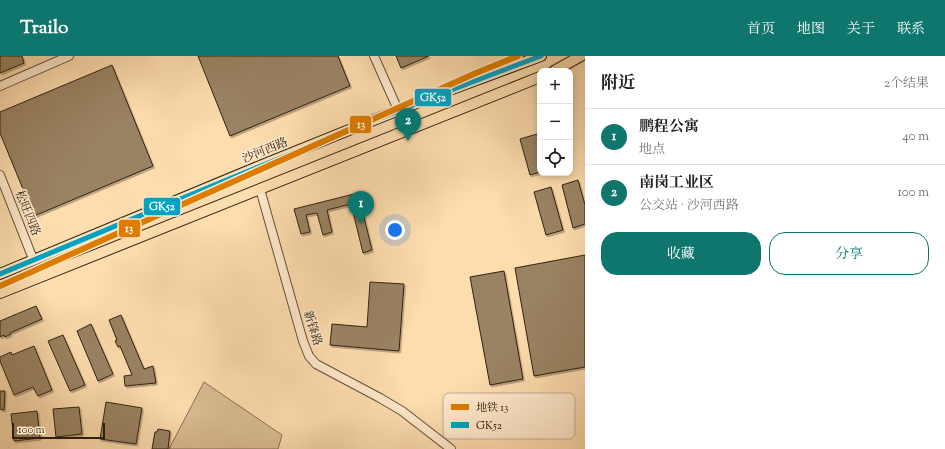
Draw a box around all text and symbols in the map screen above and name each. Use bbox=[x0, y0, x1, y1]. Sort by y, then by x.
text: Trailo bbox=[20, 15, 68, 42]
text: 首页 bbox=[747, 20, 775, 40]
text: 地图 bbox=[797, 20, 825, 40]
text: 关于 bbox=[847, 20, 875, 40]
text: 联系 bbox=[897, 20, 925, 40]
map controls bbox=[537, 68, 573, 176]
button: + bbox=[537, 68, 573, 104]
text: 附近 bbox=[601, 72, 635, 96]
text: 2个结果 bbox=[884, 75, 929, 93]
line badge: GK52 bbox=[414, 88, 452, 107]
text: GK52 bbox=[420, 90, 447, 106]
button: − bbox=[537, 104, 573, 140]
pin: 2 bbox=[395, 108, 421, 141]
line badge: 13 bbox=[349, 115, 372, 134]
text: 13 bbox=[356, 117, 366, 133]
text: 鹏程公寓 bbox=[639, 117, 699, 138]
text: 1 bbox=[612, 128, 616, 146]
text: 40 m bbox=[902, 128, 929, 146]
street label: 沙河西路 bbox=[240, 134, 291, 168]
button: locate bbox=[537, 140, 573, 176]
text: 地点 bbox=[639, 141, 665, 159]
text: 南岗工业区 bbox=[639, 173, 714, 194]
text: 2 bbox=[611, 184, 617, 202]
text: 100 m bbox=[897, 184, 929, 202]
street label: 松旺四路 bbox=[10, 188, 44, 239]
pin: 1 bbox=[348, 191, 374, 224]
line badge: GK52 bbox=[143, 197, 181, 216]
text: 公交站 · 沙河西路 bbox=[639, 197, 739, 215]
text: GK52 bbox=[149, 199, 176, 215]
line badge: 13 bbox=[118, 219, 141, 238]
your location bbox=[385, 220, 405, 240]
text: 13 bbox=[124, 221, 134, 237]
button: 收藏 bbox=[601, 232, 761, 275]
button: 分享 bbox=[769, 232, 929, 275]
street label: 新锋路 bbox=[298, 308, 326, 348]
legend bbox=[443, 393, 575, 439]
text: 地铁 13 bbox=[476, 400, 509, 416]
text: GK52 bbox=[476, 418, 502, 434]
scale bar bbox=[12, 421, 105, 440]
text: 100 m bbox=[18, 422, 45, 438]

